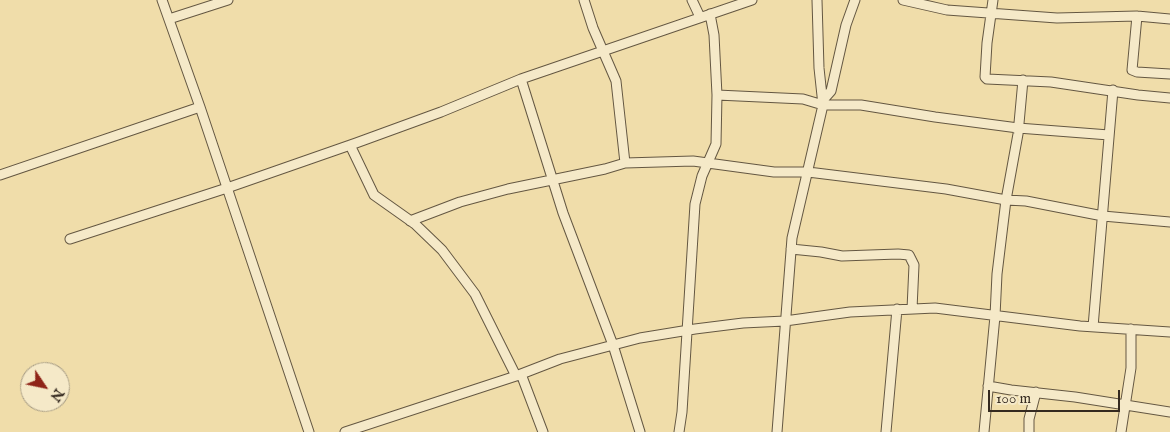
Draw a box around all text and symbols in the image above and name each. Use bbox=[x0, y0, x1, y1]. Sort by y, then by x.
north arrow bbox=[20, 362, 70, 412]
scale bar bbox=[990, 380, 1122, 412]
text: N bbox=[46, 385, 67, 405]
text: 100 m bbox=[996, 389, 1031, 408]

